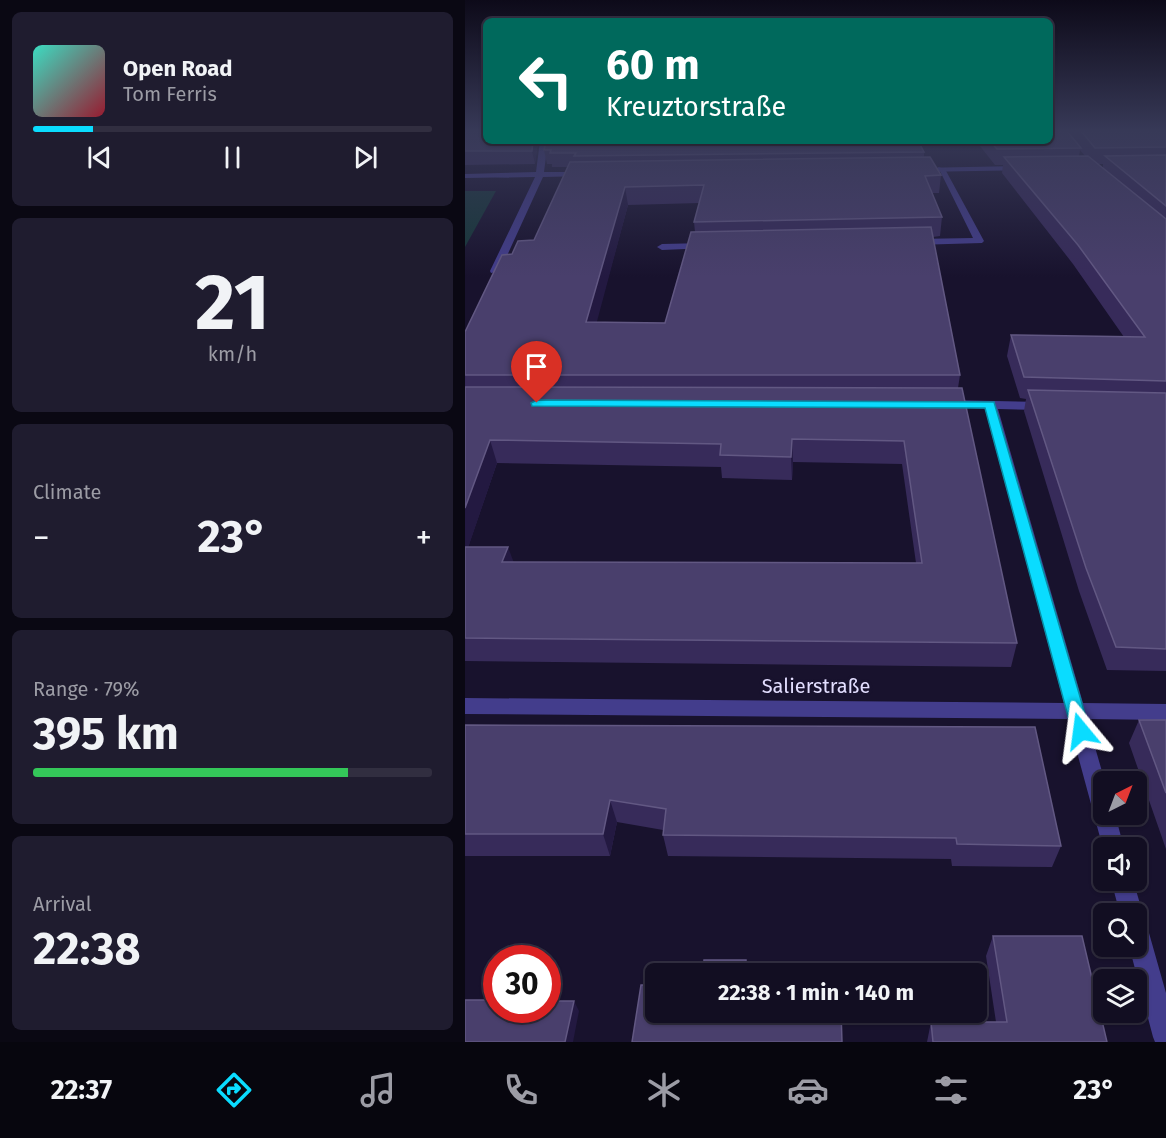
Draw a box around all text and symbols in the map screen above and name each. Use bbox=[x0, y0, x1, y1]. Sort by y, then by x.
text: 60 m bbox=[606, 40, 700, 90]
icon: left bbox=[507, 42, 585, 120]
text: Open Road bbox=[123, 55, 233, 82]
text: Tom Ferris bbox=[123, 82, 217, 106]
text: Kreuztorstraße bbox=[606, 91, 786, 123]
icon: previous bbox=[83, 141, 116, 174]
icon: pause bbox=[216, 141, 249, 174]
icon: next bbox=[349, 141, 382, 174]
text: 21 bbox=[195, 256, 270, 350]
pin bbox=[511, 341, 562, 403]
text: km/h bbox=[208, 342, 257, 366]
icon: arrive bbox=[520, 350, 553, 383]
text: Climate bbox=[33, 480, 101, 504]
text: 23° bbox=[198, 510, 267, 564]
text: − bbox=[33, 518, 50, 558]
text: + bbox=[416, 518, 432, 558]
street label: Salierstraße bbox=[762, 674, 870, 698]
text: Range · 79% bbox=[33, 677, 139, 701]
position arrow bbox=[1049, 699, 1113, 763]
text: 395 km bbox=[33, 707, 179, 761]
north arrow bbox=[1093, 771, 1147, 825]
map controls bbox=[1093, 771, 1147, 1023]
button: sound bbox=[1093, 837, 1147, 891]
text: Arrival bbox=[33, 892, 92, 916]
button: search bbox=[1093, 903, 1147, 957]
text: 22:38 bbox=[33, 922, 141, 976]
speed limit sign: 30 bbox=[483, 945, 561, 1023]
button: layers bbox=[1093, 969, 1147, 1023]
text: 22:38 · 1 min · 140 m bbox=[718, 979, 914, 1006]
icon: directions bbox=[213, 1069, 255, 1111]
icon: music bbox=[357, 1069, 399, 1111]
icon: phone bbox=[500, 1069, 542, 1111]
icon: climate bbox=[643, 1069, 685, 1111]
icon: car bbox=[787, 1069, 829, 1111]
icon: filters bbox=[930, 1069, 972, 1111]
text: 22:37 bbox=[51, 1074, 112, 1106]
text: 23° bbox=[1073, 1074, 1115, 1106]

